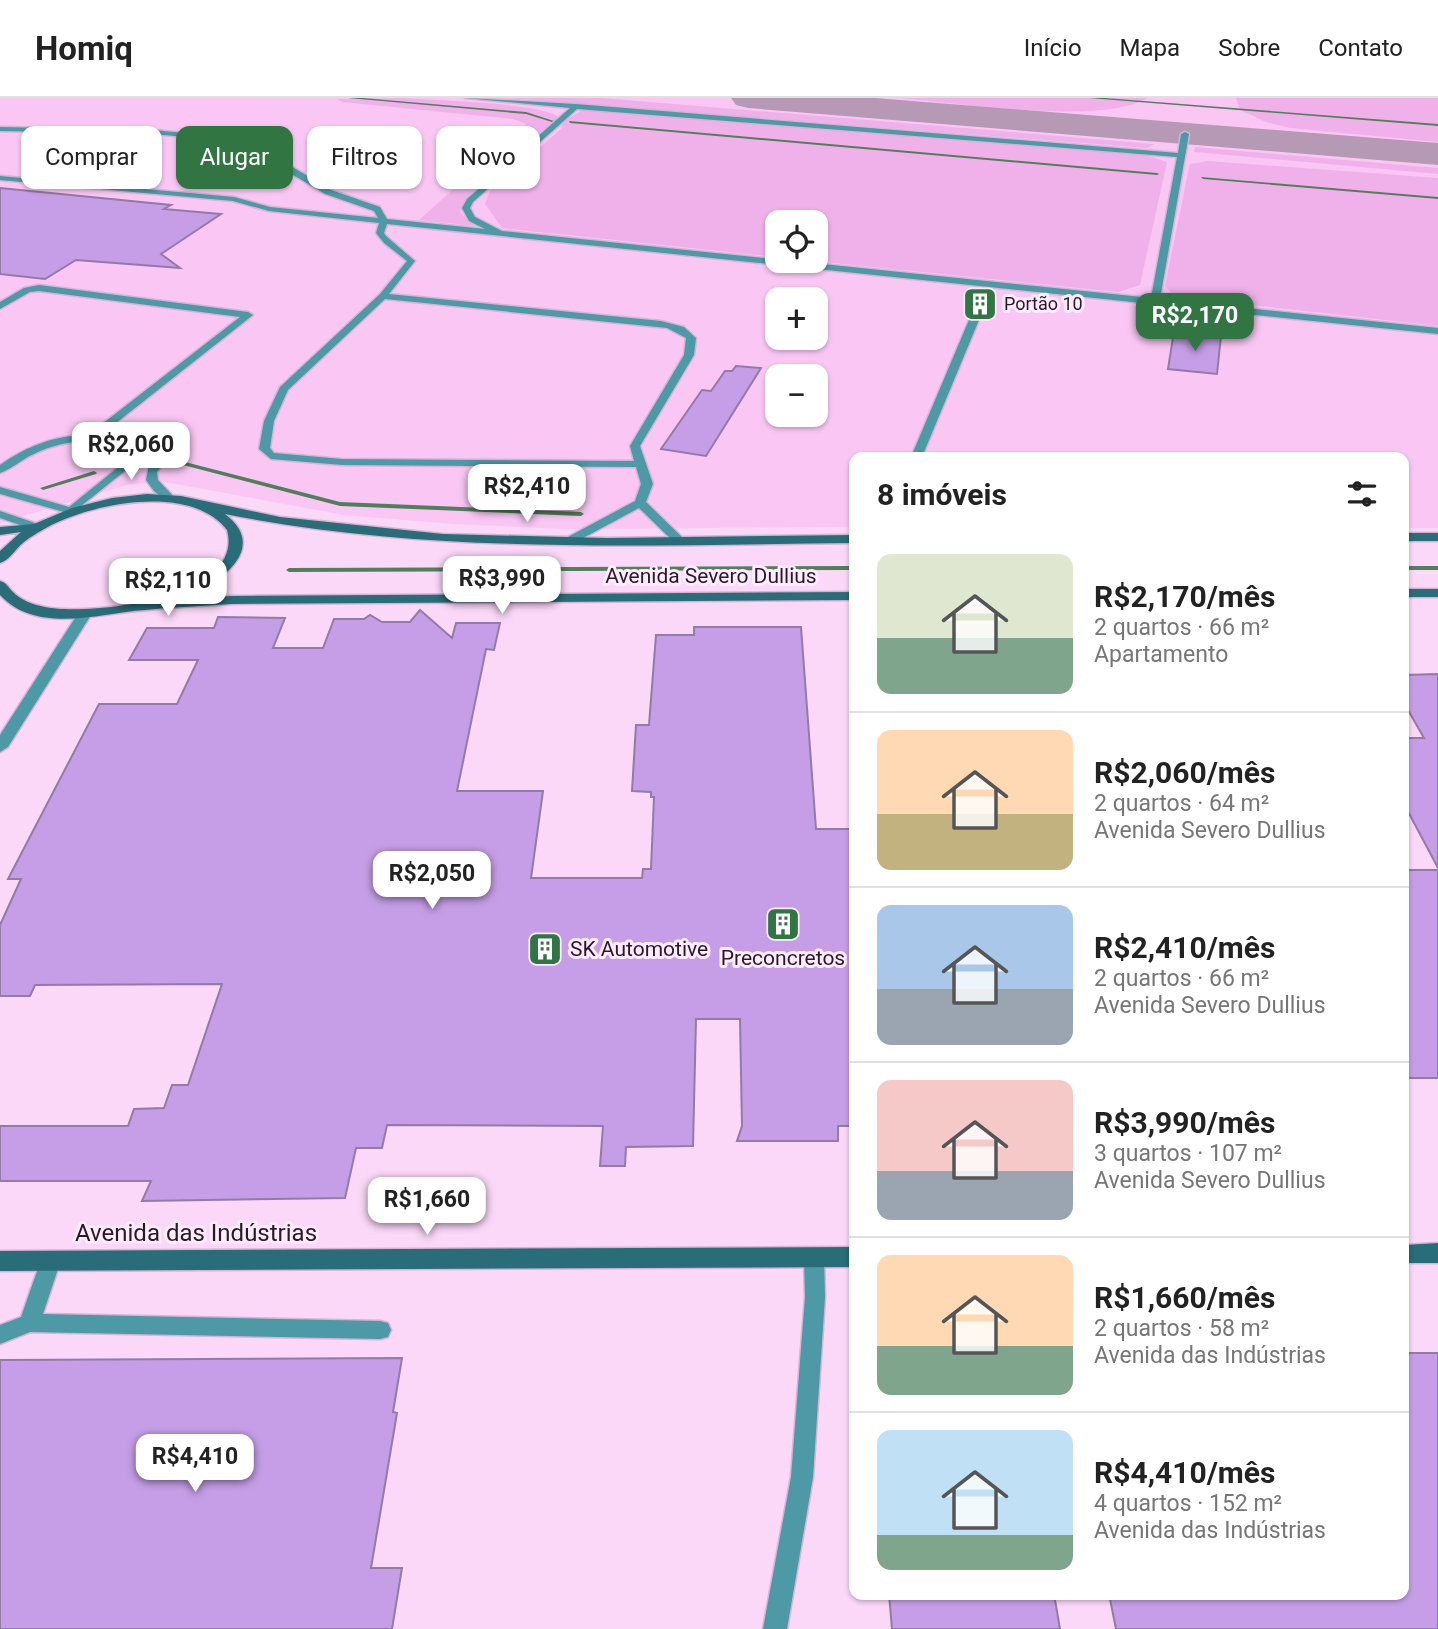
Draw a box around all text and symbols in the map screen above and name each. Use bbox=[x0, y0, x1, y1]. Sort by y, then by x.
text: Homiq bbox=[35, 29, 133, 68]
text: Início bbox=[1024, 34, 1082, 62]
text: Mapa bbox=[1120, 34, 1180, 62]
text: Sobre bbox=[1218, 34, 1280, 62]
text: Contato bbox=[1318, 34, 1403, 62]
chip: Comprar bbox=[21, 126, 162, 189]
chip: Alugar bbox=[176, 126, 293, 189]
chip: Filtros bbox=[307, 126, 422, 189]
chip: Novo bbox=[436, 126, 540, 189]
map controls bbox=[765, 210, 828, 427]
button: locate bbox=[765, 210, 828, 273]
building icon: Portão 10 bbox=[961, 285, 999, 323]
button: + bbox=[765, 287, 828, 350]
place label: Portão 10 bbox=[1004, 293, 1083, 314]
pin: R$2,170 bbox=[1130, 294, 1260, 353]
text: R$2,170 bbox=[1152, 302, 1238, 329]
button: − bbox=[765, 364, 828, 427]
pin: R$2,060 bbox=[66, 422, 196, 482]
text: R$2,060 bbox=[88, 431, 174, 458]
pin: R$2,410 bbox=[462, 464, 592, 524]
text: R$2,410 bbox=[484, 473, 570, 500]
icon: filters bbox=[1343, 475, 1381, 513]
text: 8 imóveis bbox=[877, 477, 1007, 512]
pin: R$3,990 bbox=[437, 556, 567, 616]
pin: R$2,110 bbox=[103, 559, 233, 618]
street label: Avenida Severo Dullius bbox=[605, 564, 817, 588]
text: R$3,990 bbox=[459, 565, 545, 592]
text: R$2,110 bbox=[125, 567, 211, 594]
text: R$2,170/mês bbox=[1094, 579, 1275, 614]
icon: home bbox=[933, 582, 1017, 666]
text: 2 quartos · 66 m² bbox=[1094, 614, 1269, 641]
text: Apartamento bbox=[1094, 641, 1228, 668]
text: R$2,060/mês bbox=[1094, 755, 1275, 790]
icon: home bbox=[933, 758, 1017, 842]
text: 2 quartos · 64 m² bbox=[1094, 790, 1269, 817]
text: Avenida Severo Dullius bbox=[1094, 817, 1326, 844]
pin: R$2,050 bbox=[367, 852, 497, 911]
text: R$2,050 bbox=[389, 860, 475, 887]
building icon: Preconcretos bbox=[764, 905, 802, 943]
building icon: SK Automotive bbox=[526, 930, 564, 968]
text: R$2,410/mês bbox=[1094, 930, 1275, 965]
icon: home bbox=[933, 933, 1017, 1017]
place label: SK Automotive bbox=[570, 937, 708, 961]
place label: Preconcretos bbox=[721, 946, 845, 970]
text: 2 quartos · 66 m² bbox=[1094, 965, 1269, 992]
text: Avenida Severo Dullius bbox=[1094, 992, 1326, 1019]
text: R$3,990/mês bbox=[1094, 1105, 1275, 1140]
icon: home bbox=[933, 1108, 1017, 1192]
text: 3 quartos · 107 m² bbox=[1094, 1140, 1282, 1167]
text: Avenida Severo Dullius bbox=[1094, 1167, 1326, 1194]
pin: R$1,660 bbox=[362, 1178, 492, 1237]
text: R$1,660 bbox=[384, 1186, 470, 1213]
street label: Avenida das Indústrias bbox=[75, 1219, 317, 1247]
text: R$1,660/mês bbox=[1094, 1280, 1275, 1315]
icon: home bbox=[933, 1283, 1017, 1367]
text: 2 quartos · 58 m² bbox=[1094, 1315, 1269, 1342]
text: Avenida das Indústrias bbox=[1094, 1342, 1326, 1369]
pin: R$4,410 bbox=[130, 1434, 260, 1494]
text: R$4,410 bbox=[152, 1443, 238, 1470]
text: R$4,410/mês bbox=[1094, 1455, 1275, 1490]
icon: home bbox=[933, 1458, 1017, 1542]
text: 4 quartos · 152 m² bbox=[1094, 1490, 1282, 1517]
text: Avenida das Indústrias bbox=[1094, 1517, 1326, 1544]

